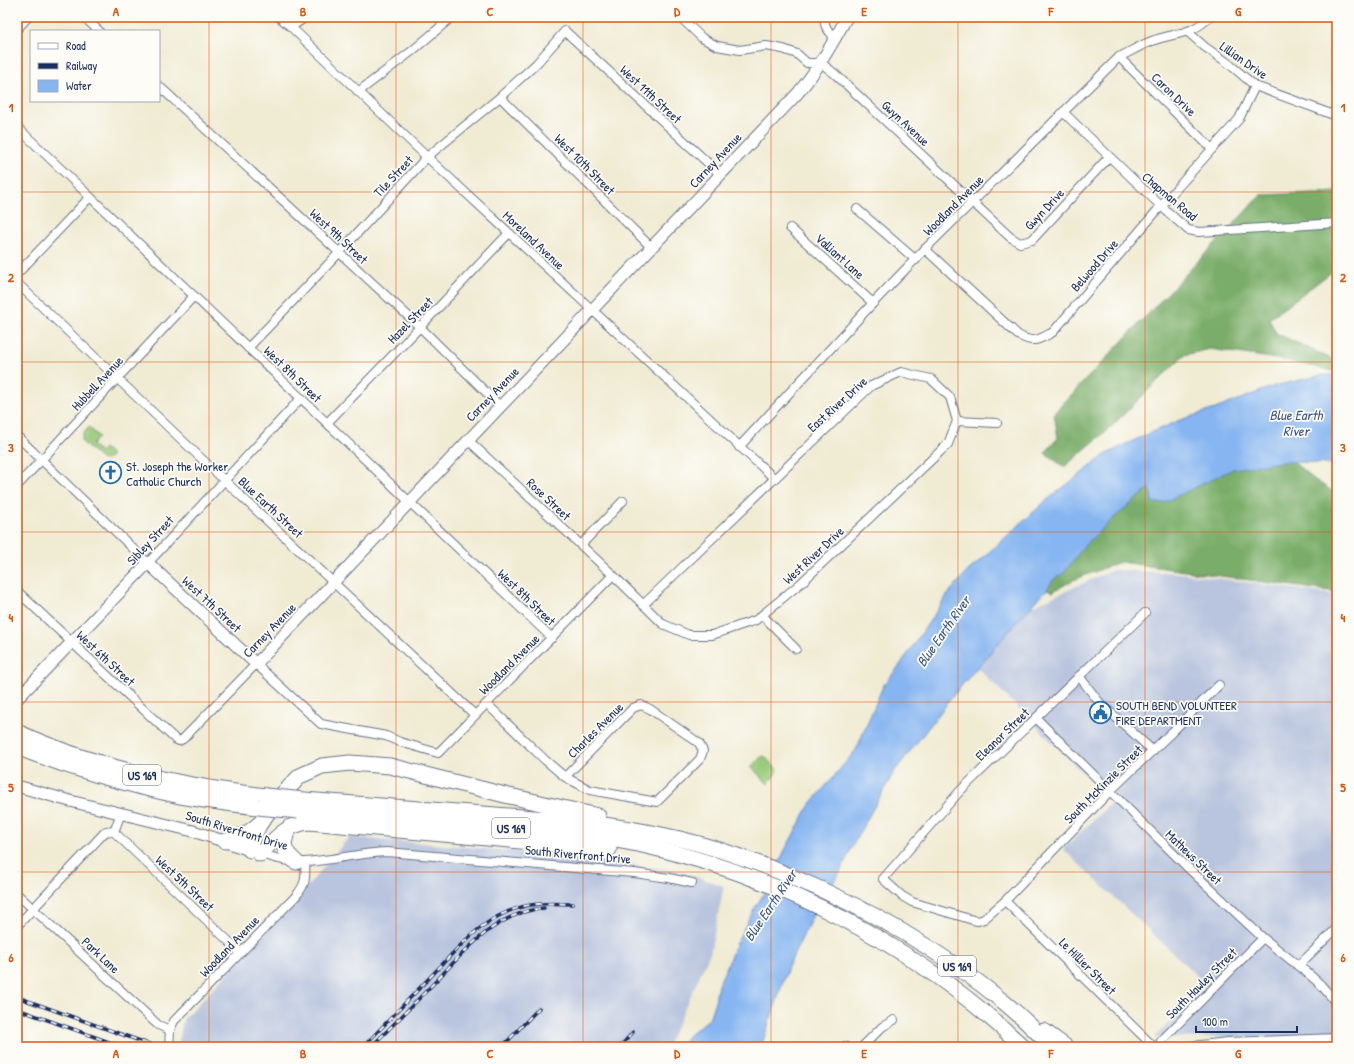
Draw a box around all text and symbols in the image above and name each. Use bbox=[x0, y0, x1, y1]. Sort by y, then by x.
text: A bbox=[113, 2, 120, 20]
text: B bbox=[300, 2, 307, 20]
text: C bbox=[486, 2, 494, 20]
text: D bbox=[674, 2, 681, 20]
text: E bbox=[861, 2, 867, 20]
text: F bbox=[1048, 2, 1055, 20]
text: G bbox=[1235, 2, 1242, 20]
legend bbox=[30, 30, 160, 102]
text: Road bbox=[66, 37, 86, 54]
street label: Lillian Drive bbox=[1216, 37, 1272, 83]
text: Railway bbox=[66, 57, 97, 74]
street label: West 11th Street bbox=[616, 61, 686, 128]
street label: Caron Drive bbox=[1148, 68, 1200, 120]
text: Water bbox=[66, 77, 92, 94]
street label: Gwyn Avenue bbox=[878, 96, 934, 150]
text: 1 bbox=[9, 98, 14, 116]
text: 1 bbox=[1341, 98, 1346, 116]
street label: Carney Avenue bbox=[685, 128, 745, 192]
street label: West 10th Street bbox=[551, 130, 620, 199]
street label: Tile Street bbox=[369, 151, 417, 201]
street label: Chapman Road bbox=[1138, 167, 1202, 225]
street label: Woodland Avenue bbox=[919, 171, 987, 239]
street label: Gwyn Drive bbox=[1020, 184, 1068, 234]
street label: West 9th Street bbox=[306, 204, 372, 268]
street label: Moreland Avenue bbox=[499, 207, 569, 273]
street label: Valliant Lane bbox=[812, 229, 868, 283]
street label: Belwood Drive bbox=[1066, 235, 1122, 295]
text: 2 bbox=[8, 268, 15, 286]
text: 2 bbox=[1340, 268, 1347, 286]
street label: Hazel Street bbox=[383, 292, 437, 347]
street label: West 8th Street bbox=[260, 342, 326, 407]
street label: Hubbell Avenue bbox=[67, 352, 127, 414]
street label: Carney Avenue bbox=[461, 363, 523, 425]
street label: East River Drive bbox=[803, 372, 871, 436]
water label: Blue Earth River bbox=[1270, 405, 1324, 440]
text: 3 bbox=[8, 438, 14, 456]
text: 3 bbox=[1340, 438, 1346, 456]
place label: St. Joseph the Worker Catholic Church bbox=[126, 457, 228, 490]
church icon: St. Joseph the Worker Catholic Church bbox=[97, 460, 123, 486]
street label: Blue Earth Street bbox=[235, 472, 308, 542]
street label: Rose Street bbox=[523, 474, 575, 525]
street label: Sibley Street bbox=[122, 511, 178, 569]
street label: West River Drive bbox=[779, 522, 847, 588]
street label: West 8th Street bbox=[494, 565, 560, 630]
street label: West 7th Street bbox=[178, 572, 246, 637]
water label: Blue Earth River bbox=[912, 591, 975, 670]
street label: Carney Avenue bbox=[238, 599, 300, 661]
text: 4 bbox=[9, 608, 14, 626]
text: 4 bbox=[1341, 608, 1346, 626]
street label: West 6th Street bbox=[73, 626, 140, 690]
street label: Woodland Avenue bbox=[475, 630, 543, 698]
place label: SOUTH BEND VOLUNTEER FIRE DEPARTMENT bbox=[1115, 696, 1237, 729]
street label: Charles Avenue bbox=[563, 698, 627, 762]
public building icon: SOUTH BEND VOLUNTEER FIRE DEPARTMENT bbox=[1087, 699, 1113, 725]
street label: Eleanor Street bbox=[971, 703, 1033, 764]
street label: South McKinzie Street bbox=[1060, 740, 1147, 827]
road number: US 169 bbox=[123, 765, 161, 785]
text: 5 bbox=[8, 778, 14, 796]
text: 5 bbox=[1340, 778, 1346, 796]
street label: South Riverfront Drive bbox=[184, 806, 290, 854]
road number: US 169 bbox=[492, 818, 530, 838]
street label: Mathews Street bbox=[1162, 825, 1227, 889]
street label: South Riverfront Drive bbox=[524, 840, 632, 868]
street label: West 5th Street bbox=[152, 851, 219, 915]
water label: Blue Earth River bbox=[739, 864, 802, 944]
street label: Woodland Avenue bbox=[195, 911, 263, 981]
street label: Park Lane bbox=[78, 933, 124, 977]
street label: Le Hillier Street bbox=[1055, 933, 1121, 999]
street label: South Hawley Street bbox=[1161, 943, 1241, 1023]
text: 6 bbox=[8, 948, 14, 966]
text: 6 bbox=[1340, 948, 1346, 966]
road number: US 169 bbox=[938, 956, 976, 976]
scale bar bbox=[1196, 1008, 1297, 1034]
text: 100 m bbox=[1202, 1013, 1228, 1030]
text: A bbox=[113, 1044, 120, 1062]
text: B bbox=[300, 1044, 307, 1062]
text: C bbox=[486, 1044, 494, 1062]
text: D bbox=[674, 1044, 681, 1062]
text: E bbox=[861, 1044, 867, 1062]
text: F bbox=[1048, 1044, 1055, 1062]
text: G bbox=[1235, 1044, 1242, 1062]

